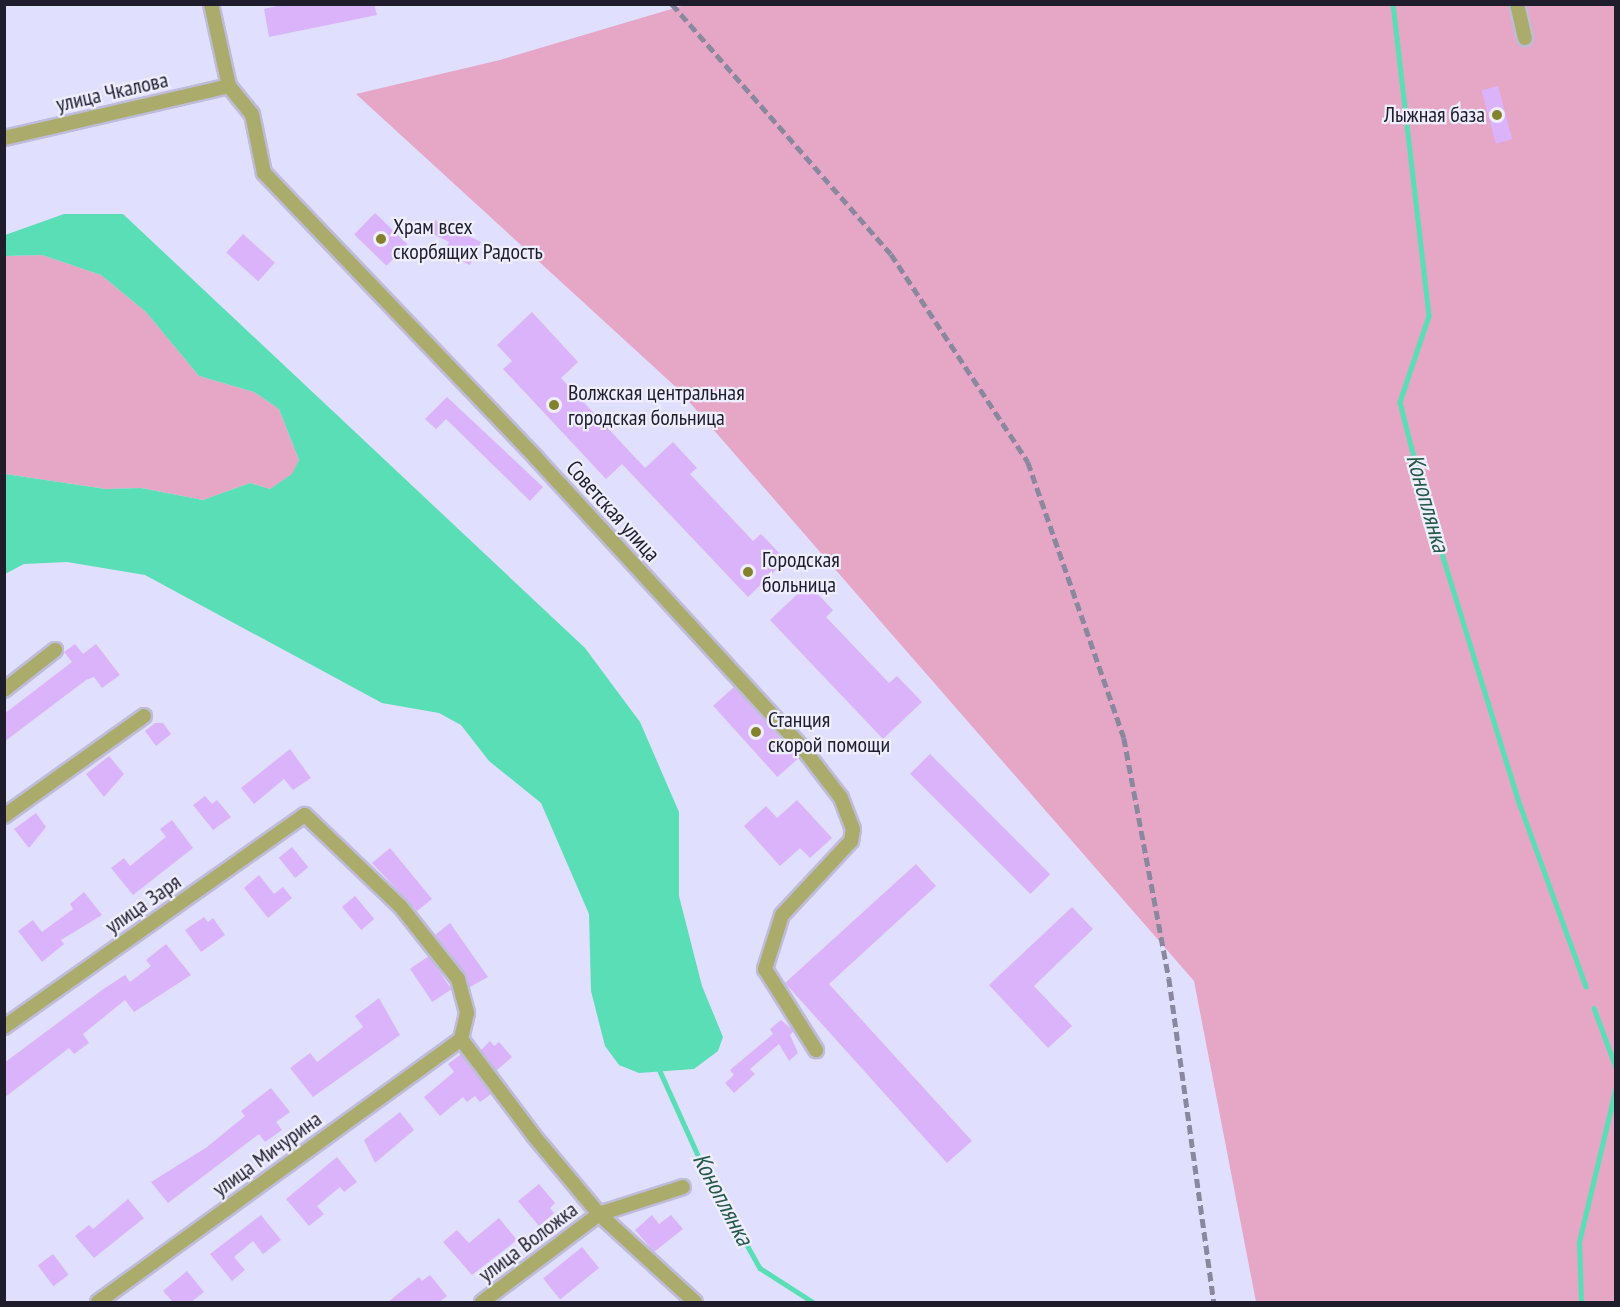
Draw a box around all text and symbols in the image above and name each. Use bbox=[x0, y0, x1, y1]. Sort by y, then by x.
street label: улица Чкалова bbox=[54, 66, 170, 118]
place label: Лыжная база bbox=[1384, 102, 1485, 128]
marker: Лыжная база bbox=[1490, 108, 1504, 122]
place label: Храм всех скорбящих Радость bbox=[393, 213, 543, 264]
marker: Храм всех скорбящих Радость bbox=[374, 232, 388, 246]
place label: Волжская центральная городская больница bbox=[568, 379, 745, 430]
marker: Волжская центральная городская больница bbox=[545, 396, 563, 414]
water label: Коноплянка bbox=[1400, 451, 1456, 555]
street label: Советская улица bbox=[561, 455, 665, 567]
place label: Городская больница bbox=[762, 546, 840, 598]
marker: Городская больница bbox=[739, 563, 757, 581]
place label: Станция скорой помощи bbox=[768, 706, 890, 758]
marker: Станция скорой помощи bbox=[749, 725, 763, 739]
street label: улица Заря bbox=[100, 868, 186, 940]
street label: улица Мичурина bbox=[207, 1106, 327, 1202]
water label: Коноплянка bbox=[687, 1148, 759, 1250]
street label: улица Воложка bbox=[473, 1196, 583, 1288]

